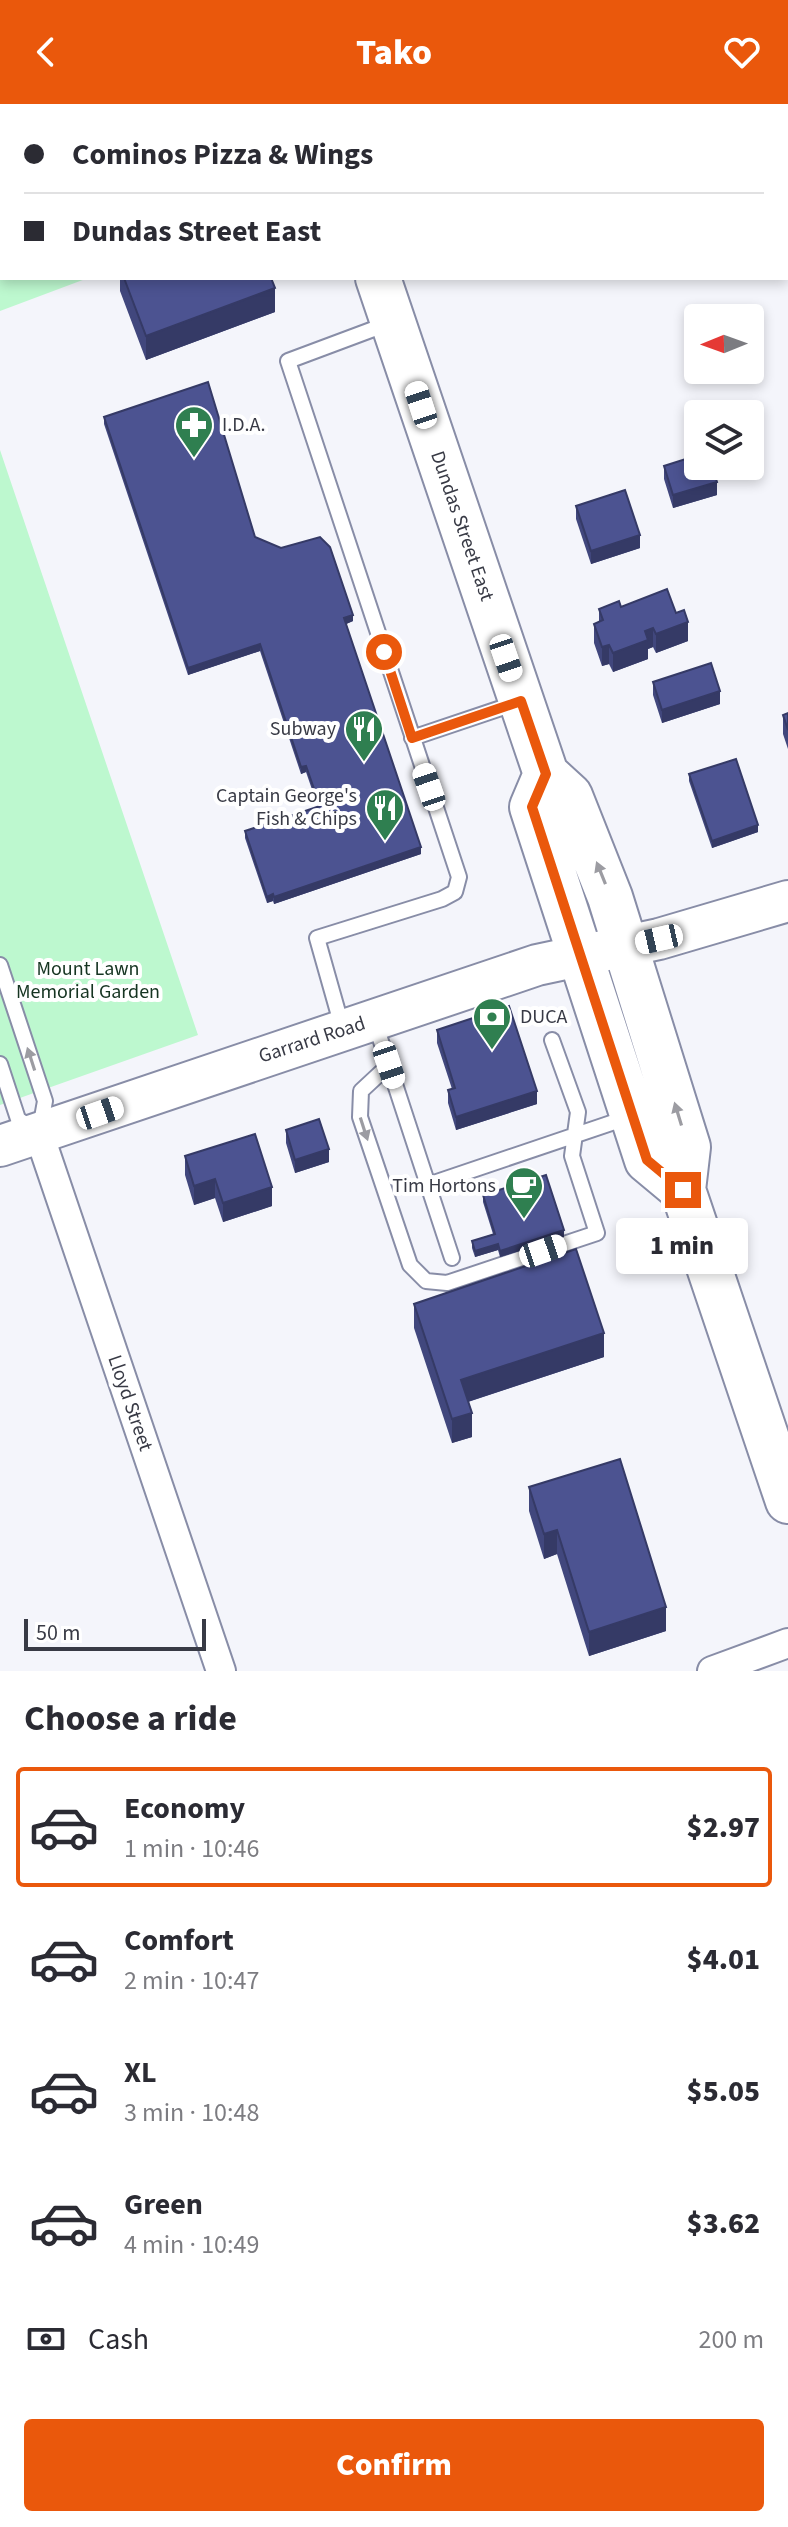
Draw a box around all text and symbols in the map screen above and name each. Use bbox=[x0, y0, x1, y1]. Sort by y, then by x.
text: Tako bbox=[356, 27, 432, 78]
icon: back bbox=[24, 30, 68, 74]
icon: heart bbox=[720, 30, 764, 74]
text: Cominos Pizza & Wings bbox=[72, 133, 373, 176]
text: Dundas Street East bbox=[72, 210, 321, 253]
north arrow bbox=[684, 304, 764, 384]
map controls bbox=[684, 304, 764, 480]
car bbox=[402, 378, 440, 432]
button: layers bbox=[684, 400, 764, 480]
pharmacy icon: I.D.A. bbox=[173, 404, 215, 459]
place label: I.D.A. bbox=[222, 411, 265, 439]
street label: Dundas Street East bbox=[423, 447, 501, 605]
car bbox=[487, 631, 525, 685]
route start bbox=[366, 634, 402, 670]
restaurant icon: Subway bbox=[343, 708, 385, 763]
place label: Subway bbox=[270, 715, 337, 743]
car bbox=[410, 760, 448, 814]
place label: Captain George's Fish & Chips bbox=[216, 782, 357, 833]
restaurant icon: Captain George's Fish & Chips bbox=[364, 787, 406, 842]
one-way arrow bbox=[594, 861, 607, 885]
car bbox=[633, 922, 685, 956]
park label: Mount Lawn Memorial Garden bbox=[16, 955, 160, 1006]
bank icon: DUCA bbox=[471, 996, 513, 1051]
place label: DUCA bbox=[520, 1003, 568, 1031]
street label: Garrard Road bbox=[255, 1010, 369, 1070]
car bbox=[370, 1038, 408, 1092]
one-way arrow bbox=[25, 1047, 37, 1071]
car bbox=[73, 1094, 127, 1132]
one-way arrow bbox=[671, 1102, 684, 1126]
one-way arrow bbox=[359, 1118, 371, 1142]
cafe icon: Tim Hortons bbox=[503, 1165, 545, 1220]
place label: Tim Hortons bbox=[392, 1172, 496, 1200]
route end bbox=[665, 1172, 701, 1208]
callout: 1 min bbox=[617, 1218, 749, 1274]
text: 1 min bbox=[650, 1227, 714, 1264]
car bbox=[516, 1232, 570, 1270]
street label: Lloyd Street bbox=[100, 1351, 160, 1455]
scale bar bbox=[24, 1615, 206, 1651]
text: 50 m bbox=[36, 1617, 81, 1649]
text: Choose a ride bbox=[24, 1693, 237, 1744]
text: Economy bbox=[124, 1787, 245, 1830]
icon: car bbox=[28, 1791, 100, 1863]
text: $2.97 bbox=[687, 1806, 760, 1849]
text: 1 min · 10:46 bbox=[124, 1830, 259, 1867]
text: Comfort bbox=[124, 1919, 234, 1962]
icon: car bbox=[28, 1923, 100, 1995]
text: $4.01 bbox=[687, 1938, 760, 1981]
text: 2 min · 10:47 bbox=[124, 1962, 259, 1999]
text: XL bbox=[124, 2051, 157, 2094]
icon: car bbox=[28, 2055, 100, 2127]
text: $5.05 bbox=[687, 2070, 760, 2113]
text: 3 min · 10:48 bbox=[124, 2094, 259, 2131]
text: Green bbox=[124, 2183, 203, 2226]
icon: car bbox=[28, 2187, 100, 2259]
text: $3.62 bbox=[687, 2202, 760, 2245]
text: 4 min · 10:49 bbox=[124, 2226, 259, 2263]
icon: cash bbox=[24, 2317, 68, 2361]
text: Cash bbox=[88, 2318, 149, 2361]
text: 200 m bbox=[698, 2321, 764, 2358]
button: Confirm bbox=[24, 2419, 764, 2511]

